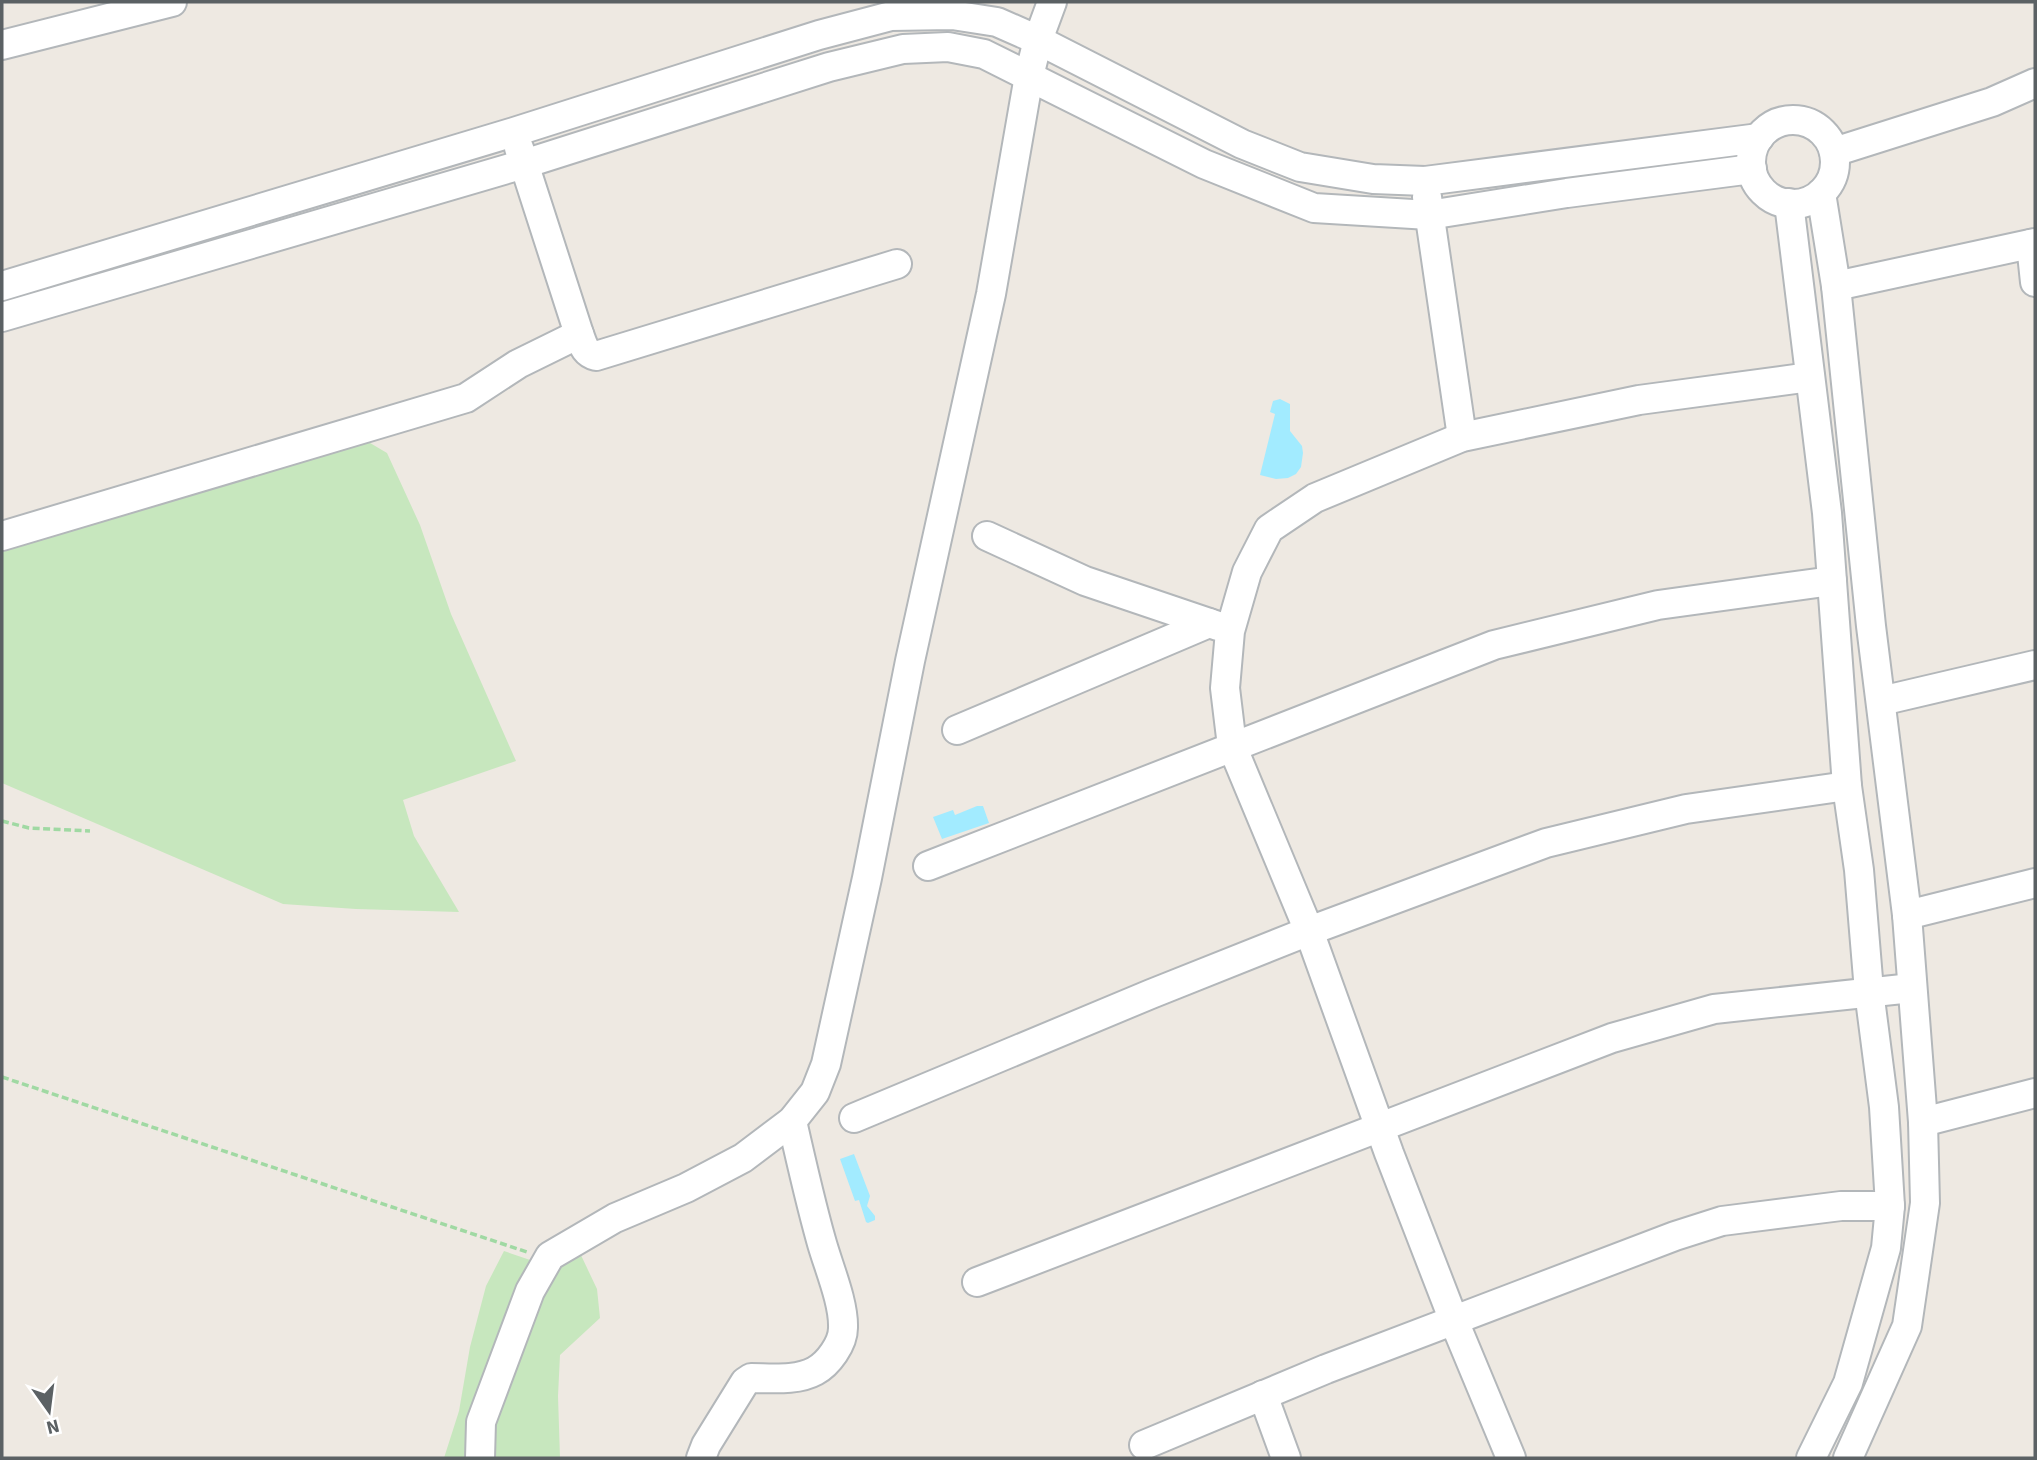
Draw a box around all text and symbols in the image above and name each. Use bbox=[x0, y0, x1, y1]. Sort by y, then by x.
north arrow bbox=[14, 1376, 84, 1446]
text: N bbox=[43, 1411, 62, 1441]

